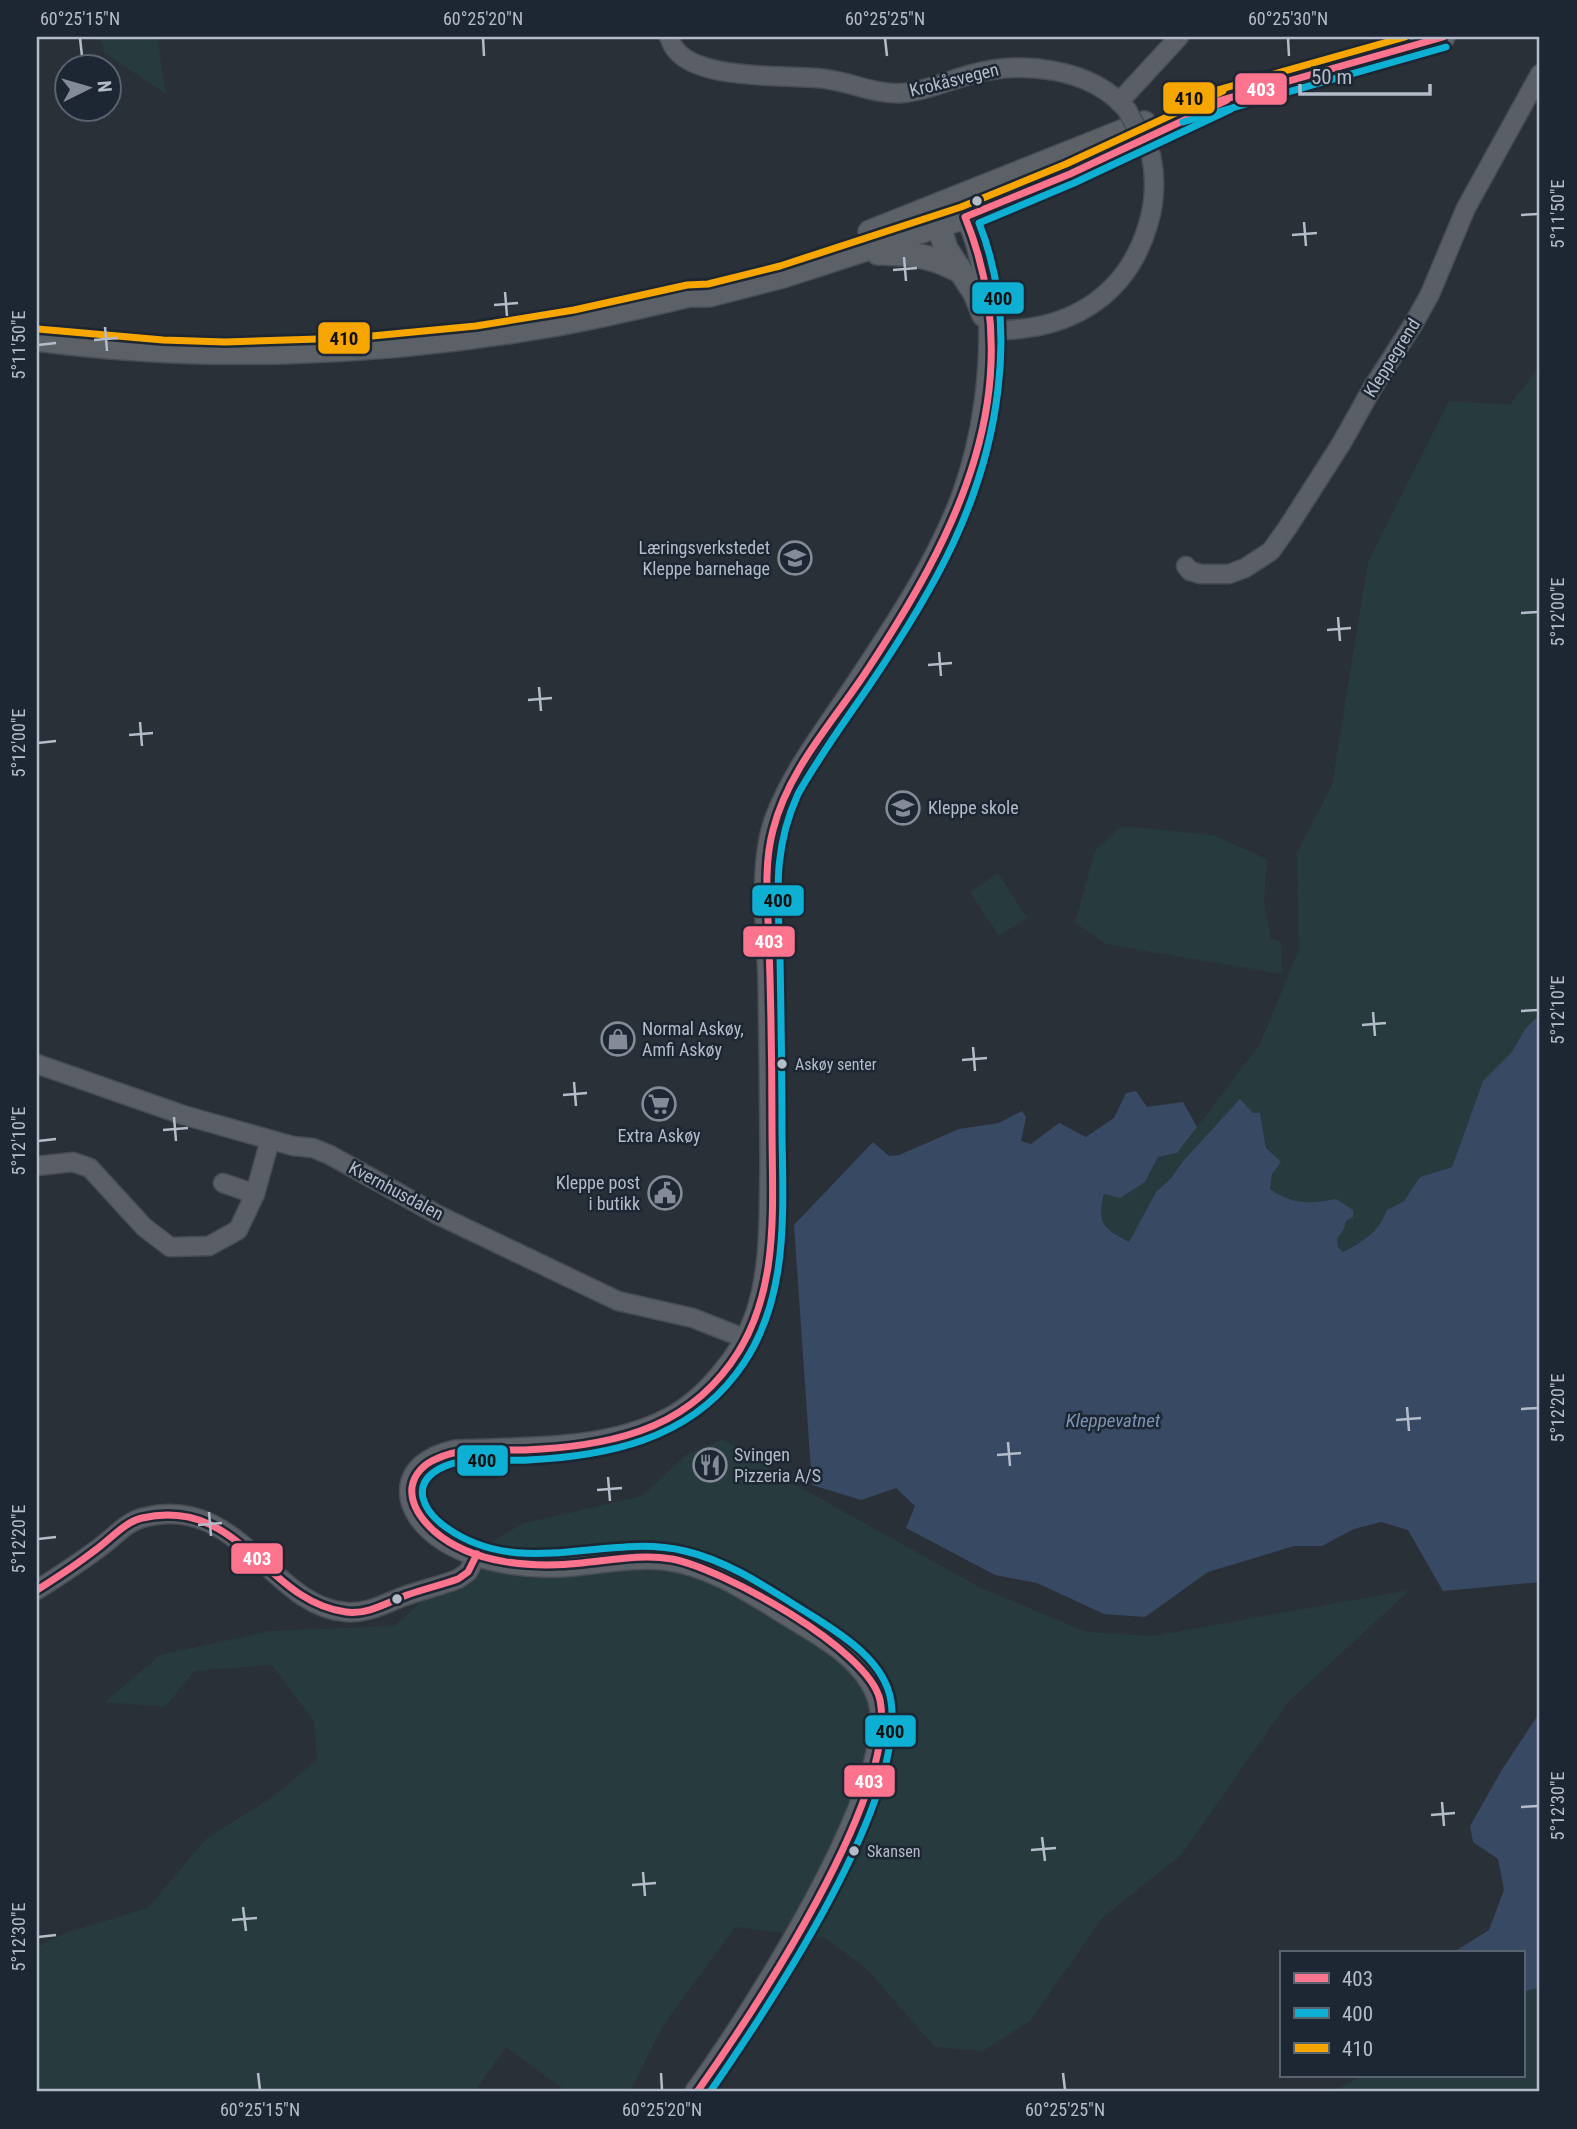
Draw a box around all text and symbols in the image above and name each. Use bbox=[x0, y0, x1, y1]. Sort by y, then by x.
text: 60°25'15"N bbox=[40, 8, 120, 29]
text: 60°25'20"N bbox=[443, 8, 523, 29]
text: 60°25'25"N bbox=[845, 8, 925, 29]
text: 60°25'30"N bbox=[1248, 8, 1328, 29]
north arrow bbox=[52, 52, 122, 122]
scale bar bbox=[1300, 52, 1430, 96]
street label: Krokåsvegen bbox=[907, 58, 1001, 101]
text: 50 m bbox=[1311, 65, 1352, 89]
line badge: 403 bbox=[1234, 72, 1288, 106]
text: 403 bbox=[1247, 78, 1275, 101]
text: N bbox=[92, 80, 116, 93]
line badge: 410 bbox=[1162, 81, 1216, 115]
text: 410 bbox=[1175, 87, 1203, 110]
text: 5°11'50"E bbox=[1547, 179, 1568, 249]
unlabelled marker bbox=[970, 194, 984, 208]
line badge: 400 bbox=[971, 281, 1025, 315]
text: 400 bbox=[984, 287, 1012, 310]
text: 5°11'50"E bbox=[8, 310, 29, 380]
street label: Kleppegrend bbox=[1359, 314, 1424, 401]
line badge: 410 bbox=[317, 321, 371, 355]
text: 410 bbox=[330, 327, 358, 350]
place label: Læringsverkstedet Kleppe barnehage bbox=[639, 537, 770, 579]
school or university icon: Læringsverkstedet Kleppe barnehage bbox=[776, 539, 814, 577]
text: 5°12'00"E bbox=[1547, 577, 1568, 647]
text: 5°12'00"E bbox=[8, 708, 29, 778]
school or university icon: Kleppe skole bbox=[884, 789, 922, 827]
place label: Kleppe skole bbox=[928, 797, 1019, 818]
line badge: 400 bbox=[751, 884, 805, 917]
text: 400 bbox=[764, 889, 792, 912]
line badge: 403 bbox=[742, 925, 796, 958]
text: 403 bbox=[755, 930, 783, 953]
text: 5°12'10"E bbox=[1547, 975, 1568, 1045]
place label: Normal Askøy, Amfi Askøy bbox=[642, 1018, 744, 1060]
shop icon: Normal Askøy, Amfi Askøy bbox=[599, 1020, 637, 1058]
place label: Askøy senter bbox=[795, 1055, 877, 1074]
marker: Askøy senter bbox=[775, 1057, 789, 1071]
supermarket icon: Extra Askøy bbox=[640, 1085, 678, 1123]
text: 5°12'10"E bbox=[8, 1106, 29, 1176]
place label: Extra Askøy bbox=[617, 1125, 701, 1146]
street label: Kvernhusdalen bbox=[345, 1157, 447, 1224]
place label: Kleppe post i butikk bbox=[556, 1172, 640, 1214]
public building icon: Kleppe post i butikk bbox=[646, 1174, 684, 1212]
text: 5°12'20"E bbox=[1547, 1373, 1568, 1443]
water label: Kleppevatnet bbox=[1066, 1409, 1161, 1432]
line badge: 400 bbox=[456, 1444, 509, 1477]
place label: Svingen Pizzeria A/S bbox=[734, 1444, 821, 1486]
restaurant icon: Svingen Pizzeria A/S bbox=[691, 1446, 729, 1484]
text: 400 bbox=[468, 1449, 496, 1472]
text: 5°12'20"E bbox=[8, 1504, 29, 1574]
line badge: 403 bbox=[230, 1542, 284, 1575]
text: 403 bbox=[243, 1547, 271, 1570]
unlabelled marker bbox=[390, 1592, 404, 1606]
line badge: 400 bbox=[864, 1714, 917, 1748]
text: 400 bbox=[876, 1720, 904, 1743]
line badge: 403 bbox=[843, 1764, 896, 1798]
text: 403 bbox=[855, 1770, 883, 1793]
text: 5°12'30"E bbox=[1547, 1771, 1568, 1841]
place label: Skansen bbox=[867, 1842, 920, 1861]
marker: Skansen bbox=[847, 1844, 861, 1858]
text: 5°12'30"E bbox=[8, 1902, 29, 1972]
legend bbox=[1280, 1951, 1524, 2076]
text: 403 bbox=[1342, 1967, 1373, 1991]
text: 400 bbox=[1342, 2002, 1373, 2026]
text: 410 bbox=[1342, 2037, 1373, 2061]
text: 60°25'15"N bbox=[220, 2099, 300, 2120]
text: 60°25'20"N bbox=[622, 2099, 702, 2120]
text: 60°25'25"N bbox=[1025, 2099, 1105, 2120]

